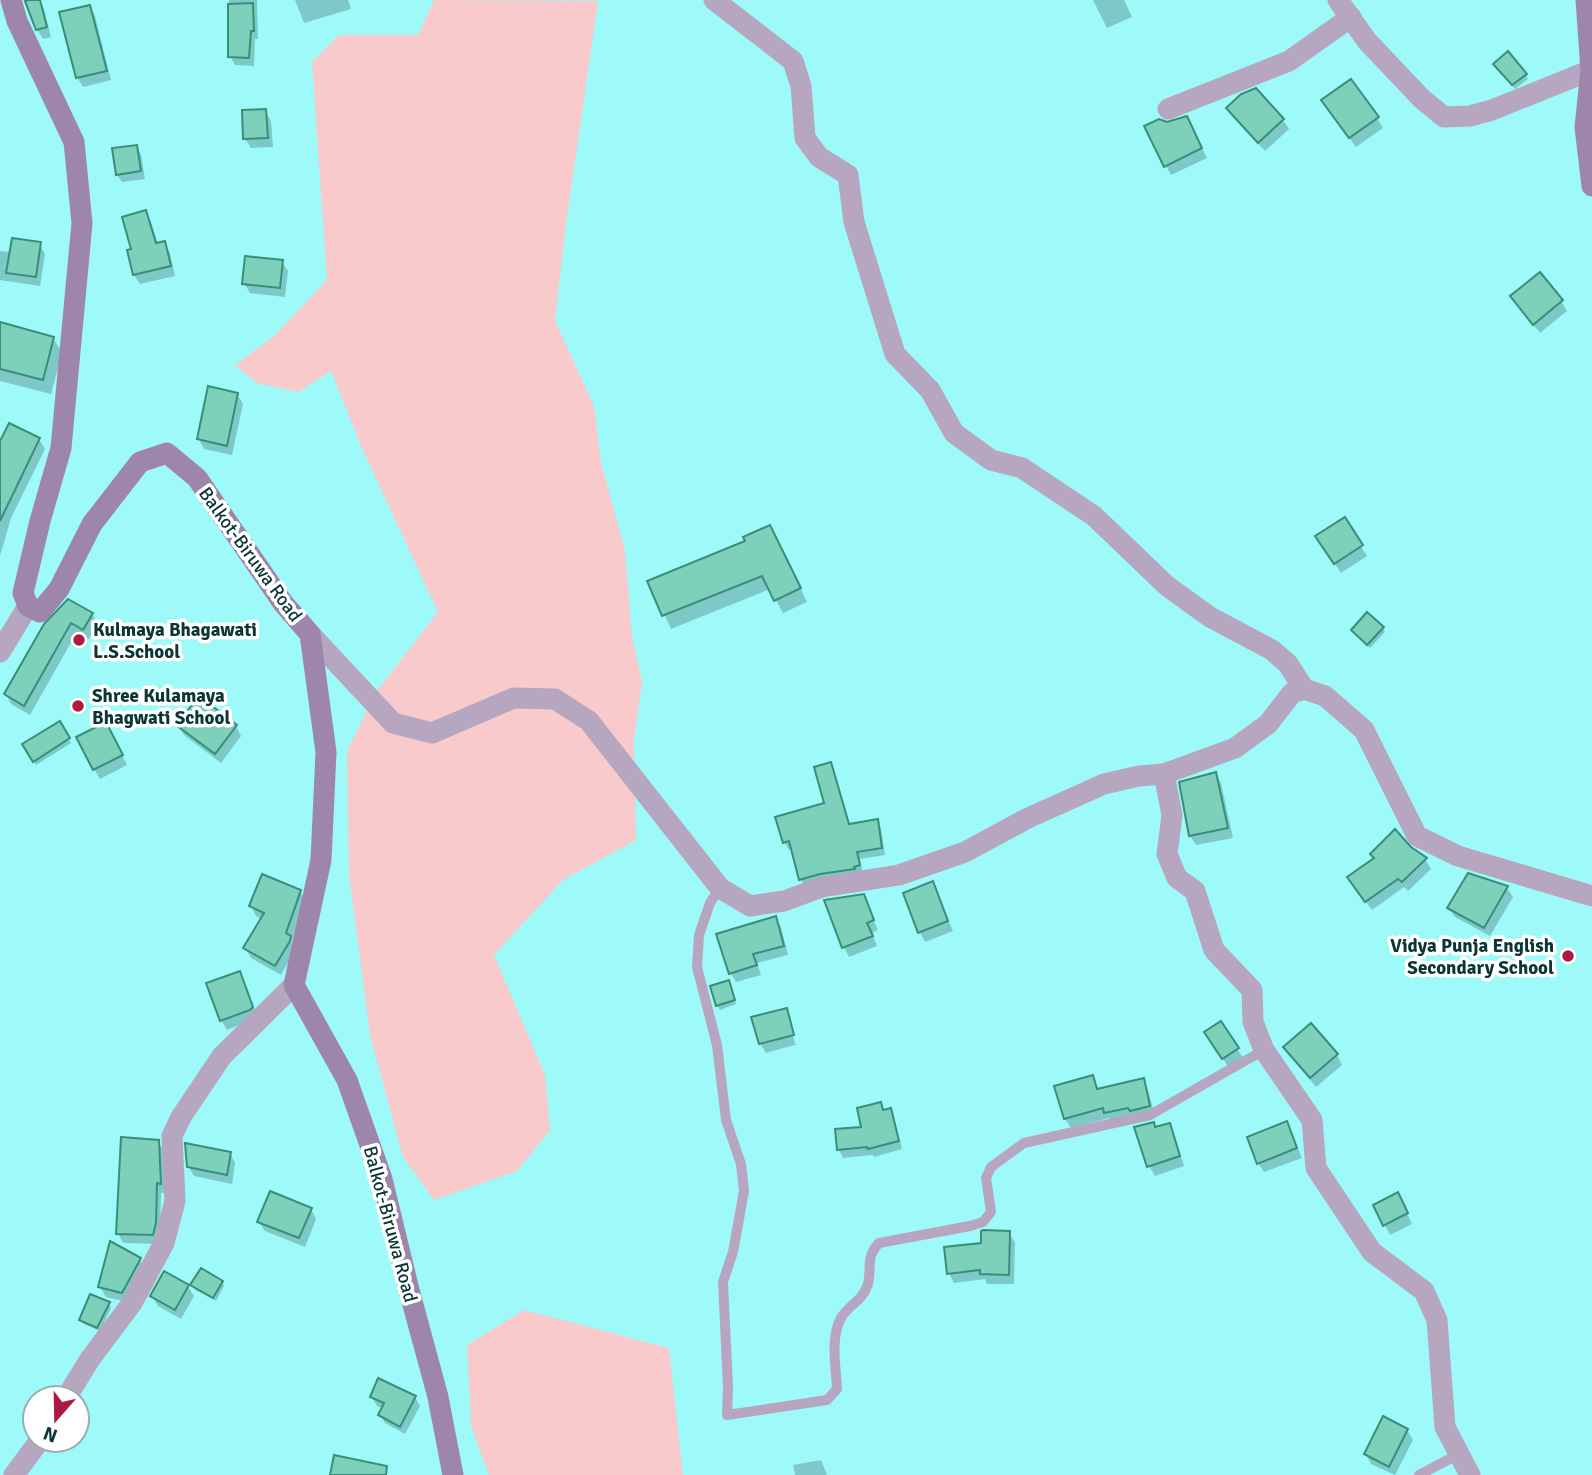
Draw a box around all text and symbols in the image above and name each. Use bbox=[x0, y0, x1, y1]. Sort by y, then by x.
street label: Balkot-Biruwa Road bbox=[193, 482, 307, 627]
place label: Kulmaya Bhagawati L.S.School bbox=[93, 618, 257, 664]
marker: Kulmaya Bhagawati L.S.School bbox=[71, 632, 87, 648]
place label: Shree Kulamaya Bhagwati School bbox=[92, 684, 230, 730]
marker: Shree Kulamaya Bhagwati School bbox=[70, 698, 86, 714]
place label: Vidya Punja English Secondary School bbox=[1390, 934, 1554, 980]
marker: Vidya Punja English Secondary School bbox=[1560, 948, 1576, 964]
street label: Balkot-Biruwa Road bbox=[358, 1143, 422, 1305]
north arrow bbox=[21, 1384, 91, 1454]
text: N bbox=[40, 1420, 61, 1448]

